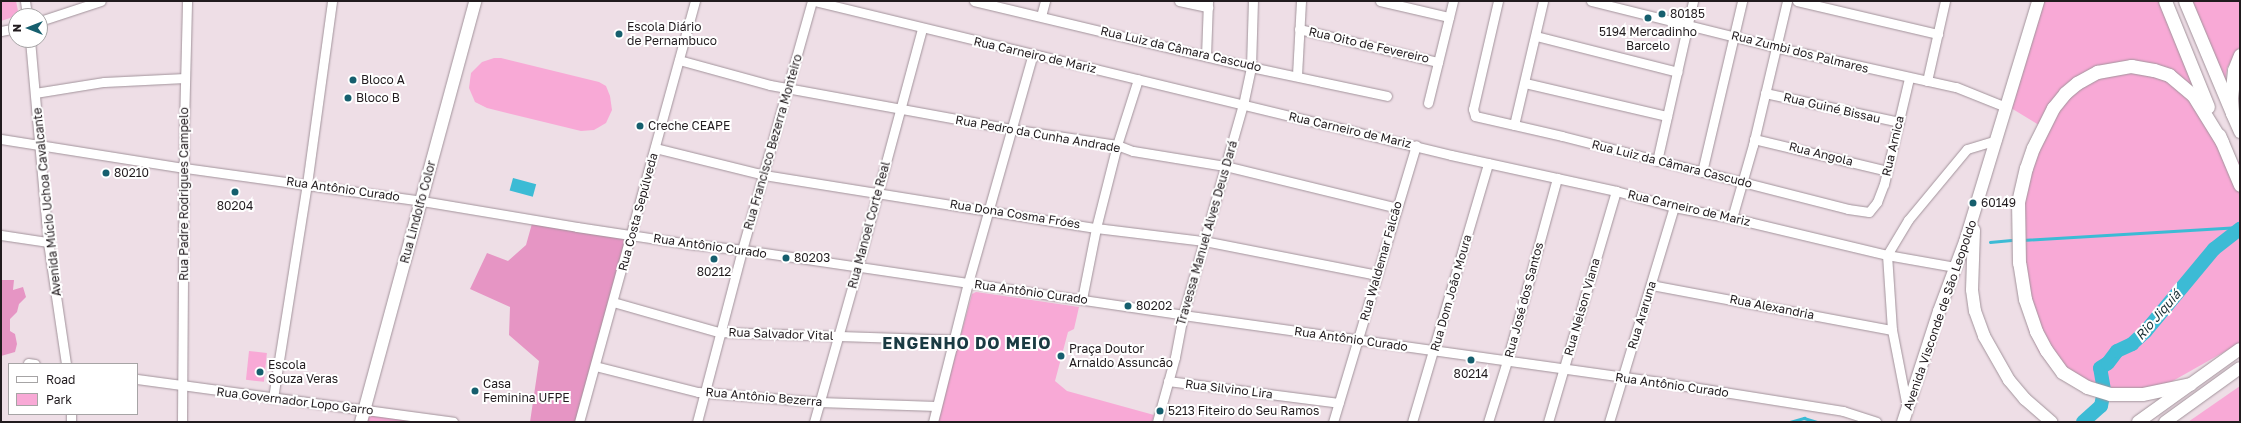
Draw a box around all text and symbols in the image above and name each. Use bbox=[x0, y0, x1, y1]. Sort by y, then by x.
place label: 80185 bbox=[1670, 7, 1705, 21]
north arrow bbox=[8, 8, 48, 48]
marker: 80185 bbox=[1657, 9, 1667, 19]
marker: 5194 Mercadinho Barcelo bbox=[1643, 13, 1653, 23]
place label: Escola Diário de Pernambuco bbox=[627, 20, 717, 48]
street label: Rua Luiz da Câmara Cascudo bbox=[1099, 23, 1263, 75]
text: N bbox=[10, 24, 23, 32]
street label: Rua Oito de Fevereiro bbox=[1307, 24, 1431, 66]
place label: 5194 Mercadinho Barcelo bbox=[1599, 25, 1697, 53]
street label: Rua Zumbi dos Palmares bbox=[1730, 28, 1870, 76]
marker: Escola Diário de Pernambuco bbox=[614, 29, 624, 39]
street label: Rua Carneiro de Mariz bbox=[972, 34, 1098, 76]
street label: Rua Francisco Bezerra Monteiro bbox=[741, 52, 805, 232]
place label: Bloco A bbox=[361, 73, 405, 87]
marker: Bloco A bbox=[348, 75, 358, 85]
street label: Rua Guiné Bissau bbox=[1782, 90, 1882, 126]
place label: Bloco B bbox=[356, 91, 400, 105]
marker: Bloco B bbox=[343, 93, 353, 103]
street label: Avenida Múcio Uchoa Cavalcante bbox=[30, 107, 64, 297]
street label: Rua Padre Rodrigues Campelo bbox=[177, 107, 191, 281]
street label: Rua Carneiro de Mariz bbox=[1287, 109, 1413, 151]
street label: Rua Pedro da Cunha Andrade bbox=[954, 112, 1122, 156]
street label: Rua Arnica bbox=[1879, 114, 1907, 178]
place label: Creche CEAPE bbox=[648, 119, 730, 133]
marker: Creche CEAPE bbox=[635, 121, 645, 131]
street label: Rua Luiz da Câmara Cascudo bbox=[1590, 137, 1754, 191]
street label: Travessa Manuel Alves Deus Dará bbox=[1174, 139, 1240, 327]
street label: Rua Angola bbox=[1787, 139, 1855, 169]
street label: Rua Costa Sepúlveda bbox=[615, 151, 661, 273]
street label: Rua Lindolfo Color bbox=[397, 159, 439, 265]
street label: Rua Manoel Corte Real bbox=[845, 160, 893, 290]
place label: 80210 bbox=[114, 166, 149, 180]
marker: 80210 bbox=[101, 168, 111, 178]
street label: Rua Antônio Curado bbox=[285, 174, 401, 204]
marker: 80204 bbox=[230, 187, 240, 197]
street label: Rua Carneiro de Mariz bbox=[1626, 187, 1752, 229]
place label: 60149 bbox=[1981, 196, 2016, 210]
street label: Rua Dona Cosma Fróes bbox=[949, 197, 1081, 231]
marker: 60149 bbox=[1968, 198, 1978, 208]
place label: 80204 bbox=[217, 199, 253, 213]
street label: Rua Waldemar Falcão bbox=[1357, 199, 1405, 323]
street label: Avenida Visconde de São Leopoldo bbox=[1901, 218, 1979, 412]
street label: Rua Antônio Curado bbox=[652, 231, 768, 261]
street label: Rua Dom João Moura bbox=[1427, 233, 1475, 353]
street label: Rua José dos Santos bbox=[1502, 241, 1546, 359]
place label: 80203 bbox=[794, 251, 830, 265]
marker: 80203 bbox=[781, 253, 791, 263]
marker: 80212 bbox=[709, 254, 719, 264]
street label: Rua Nelson Viana bbox=[1561, 256, 1603, 358]
place label: 80212 bbox=[697, 265, 731, 279]
street label: Rua Antônio Curado bbox=[973, 277, 1089, 307]
street label: Rua Araruna bbox=[1625, 279, 1659, 351]
water label: Rio Jiquiá bbox=[2132, 287, 2184, 343]
street label: Rua Alexandria bbox=[1728, 292, 1816, 322]
place label: 80202 bbox=[1136, 299, 1172, 313]
marker: 80202 bbox=[1123, 301, 1133, 311]
street label: Rua Antônio Curado bbox=[1293, 324, 1409, 354]
street label: Rua Salvador Vital bbox=[728, 325, 834, 343]
district label: ENGENHO DO MEIO bbox=[882, 333, 1052, 353]
place label: Praça Doutor Arnaldo Assuncão bbox=[1069, 342, 1173, 370]
marker: Praça Doutor Arnaldo Assuncão bbox=[1056, 351, 1066, 361]
marker: 80214 bbox=[1466, 355, 1476, 365]
place label: Escola Souza Veras bbox=[268, 358, 338, 386]
legend bbox=[8, 363, 138, 415]
marker: Escola Souza Veras bbox=[255, 367, 265, 377]
place label: 80214 bbox=[1454, 367, 1488, 381]
street label: Rua Antônio Curado bbox=[1614, 370, 1730, 400]
text: Road bbox=[46, 372, 75, 387]
street label: Rua Silvino Lira bbox=[1184, 376, 1274, 402]
place label: Casa Feminina UFPE bbox=[483, 377, 570, 405]
street label: Rua Governador Lopo Garro bbox=[216, 384, 374, 418]
street label: Rua Antônio Bezerra bbox=[705, 385, 823, 409]
marker: Casa Feminina UFPE bbox=[470, 386, 480, 396]
text: Park bbox=[46, 392, 72, 407]
place label: 5213 Fiteiro do Seu Ramos bbox=[1168, 404, 1319, 418]
marker: 5213 Fiteiro do Seu Ramos bbox=[1155, 406, 1165, 416]

